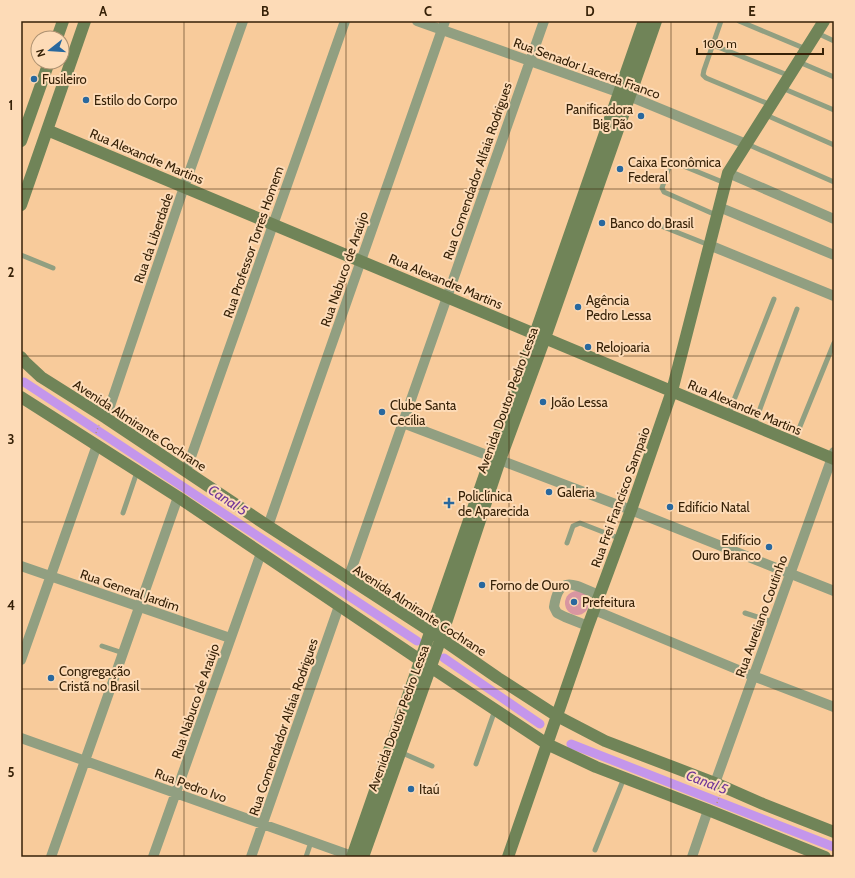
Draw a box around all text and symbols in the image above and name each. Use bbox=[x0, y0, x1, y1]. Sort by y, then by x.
text: A bbox=[99, 3, 108, 19]
text: B bbox=[261, 3, 269, 19]
text: C bbox=[424, 3, 432, 19]
text: D bbox=[585, 3, 595, 19]
text: E bbox=[748, 3, 756, 19]
north arrow bbox=[30, 30, 70, 70]
scale bar bbox=[697, 30, 823, 56]
street label: Rua Senador Lacerda Franco bbox=[511, 34, 663, 102]
text: 100 m bbox=[703, 36, 737, 51]
text: N bbox=[33, 47, 48, 59]
place label: Fusileiro bbox=[42, 71, 87, 87]
marker: Fusileiro bbox=[29, 74, 39, 84]
street label: Rua Comendador Alfaia Rodrigues bbox=[439, 80, 515, 262]
place label: Estilo do Corpo bbox=[94, 92, 178, 108]
marker: Estilo do Corpo bbox=[81, 95, 91, 105]
text: 1 bbox=[9, 97, 13, 113]
place label: Panificadora Big Pão bbox=[566, 101, 634, 132]
marker: Panificadora Big Pão bbox=[636, 111, 646, 121]
street label: Rua Alexandre Martins bbox=[88, 125, 207, 187]
place label: Caixa Econômica Federal bbox=[628, 154, 722, 185]
street label: Rua Professor Torres Homem bbox=[219, 164, 287, 320]
marker: Caixa Econômica Federal bbox=[615, 164, 625, 174]
street label: Rua da Liberdade bbox=[130, 190, 176, 285]
street label: Rua Nabuco de Araújo bbox=[317, 209, 372, 329]
place label: Banco do Brasil bbox=[610, 215, 694, 231]
marker: Banco do Brasil bbox=[597, 218, 607, 228]
street label: Rua Alexandre Martins bbox=[387, 250, 506, 312]
text: 2 bbox=[8, 264, 15, 280]
place label: Agência Pedro Lessa bbox=[586, 292, 652, 323]
marker: Agência Pedro Lessa bbox=[573, 302, 583, 312]
street label: Avenida Doutor Pedro Lessa bbox=[473, 324, 541, 475]
place label: Relojoaria bbox=[596, 339, 650, 356]
marker: Relojoaria bbox=[583, 342, 593, 352]
street label: Avenida Almirante Cochrane bbox=[70, 376, 210, 474]
street label: Rua Alexandre Martins bbox=[686, 376, 805, 438]
place label: João Lessa bbox=[550, 394, 608, 410]
place label: Clube Santa Cecília bbox=[390, 397, 457, 428]
marker: João Lessa bbox=[538, 397, 548, 407]
marker: Clube Santa Cecília bbox=[377, 407, 387, 417]
street label: Rua Frei Francisco Sampaio bbox=[587, 425, 653, 569]
text: 3 bbox=[7, 431, 15, 447]
water label: Canal 5 bbox=[205, 481, 251, 519]
place label: Galeria bbox=[557, 484, 595, 500]
marker: Galeria bbox=[544, 487, 554, 497]
place label: Policlínica de Aparecida bbox=[458, 488, 530, 519]
marker: Policlínica de Aparecida bbox=[443, 497, 455, 509]
place label: Edifício Natal bbox=[678, 499, 750, 515]
marker: Edifício Natal bbox=[665, 502, 675, 512]
place label: Edifício Ouro Branco bbox=[692, 532, 761, 563]
marker: Edifício Ouro Branco bbox=[764, 542, 774, 552]
street label: Rua Aureliano Coutinho bbox=[731, 553, 791, 679]
street label: Avenida Almirante Cochrane bbox=[350, 561, 490, 659]
street label: Rua General Jardim bbox=[78, 566, 182, 614]
place label: Forno de Ouro bbox=[490, 577, 569, 593]
marker: Forno de Ouro bbox=[477, 580, 487, 590]
place label: Prefeitura bbox=[582, 594, 636, 610]
text: 4 bbox=[7, 597, 15, 613]
marker: Prefeitura bbox=[569, 597, 579, 607]
street label: Rua Comendador Alfaia Rodrigues bbox=[245, 636, 321, 818]
street label: Rua Nabuco de Araújo bbox=[168, 641, 223, 761]
street label: Avenida Doutor Pedro Lessa bbox=[364, 642, 432, 793]
place label: Congregação Cristã no Brasil bbox=[59, 663, 139, 694]
marker: Congregação Cristã no Brasil bbox=[46, 673, 56, 683]
text: 5 bbox=[8, 764, 15, 780]
street label: Rua Pedro Ivo bbox=[153, 765, 229, 805]
water label: Canal 5 bbox=[683, 766, 731, 798]
place label: Itaú bbox=[419, 781, 440, 797]
marker: Itaú bbox=[406, 784, 416, 794]

